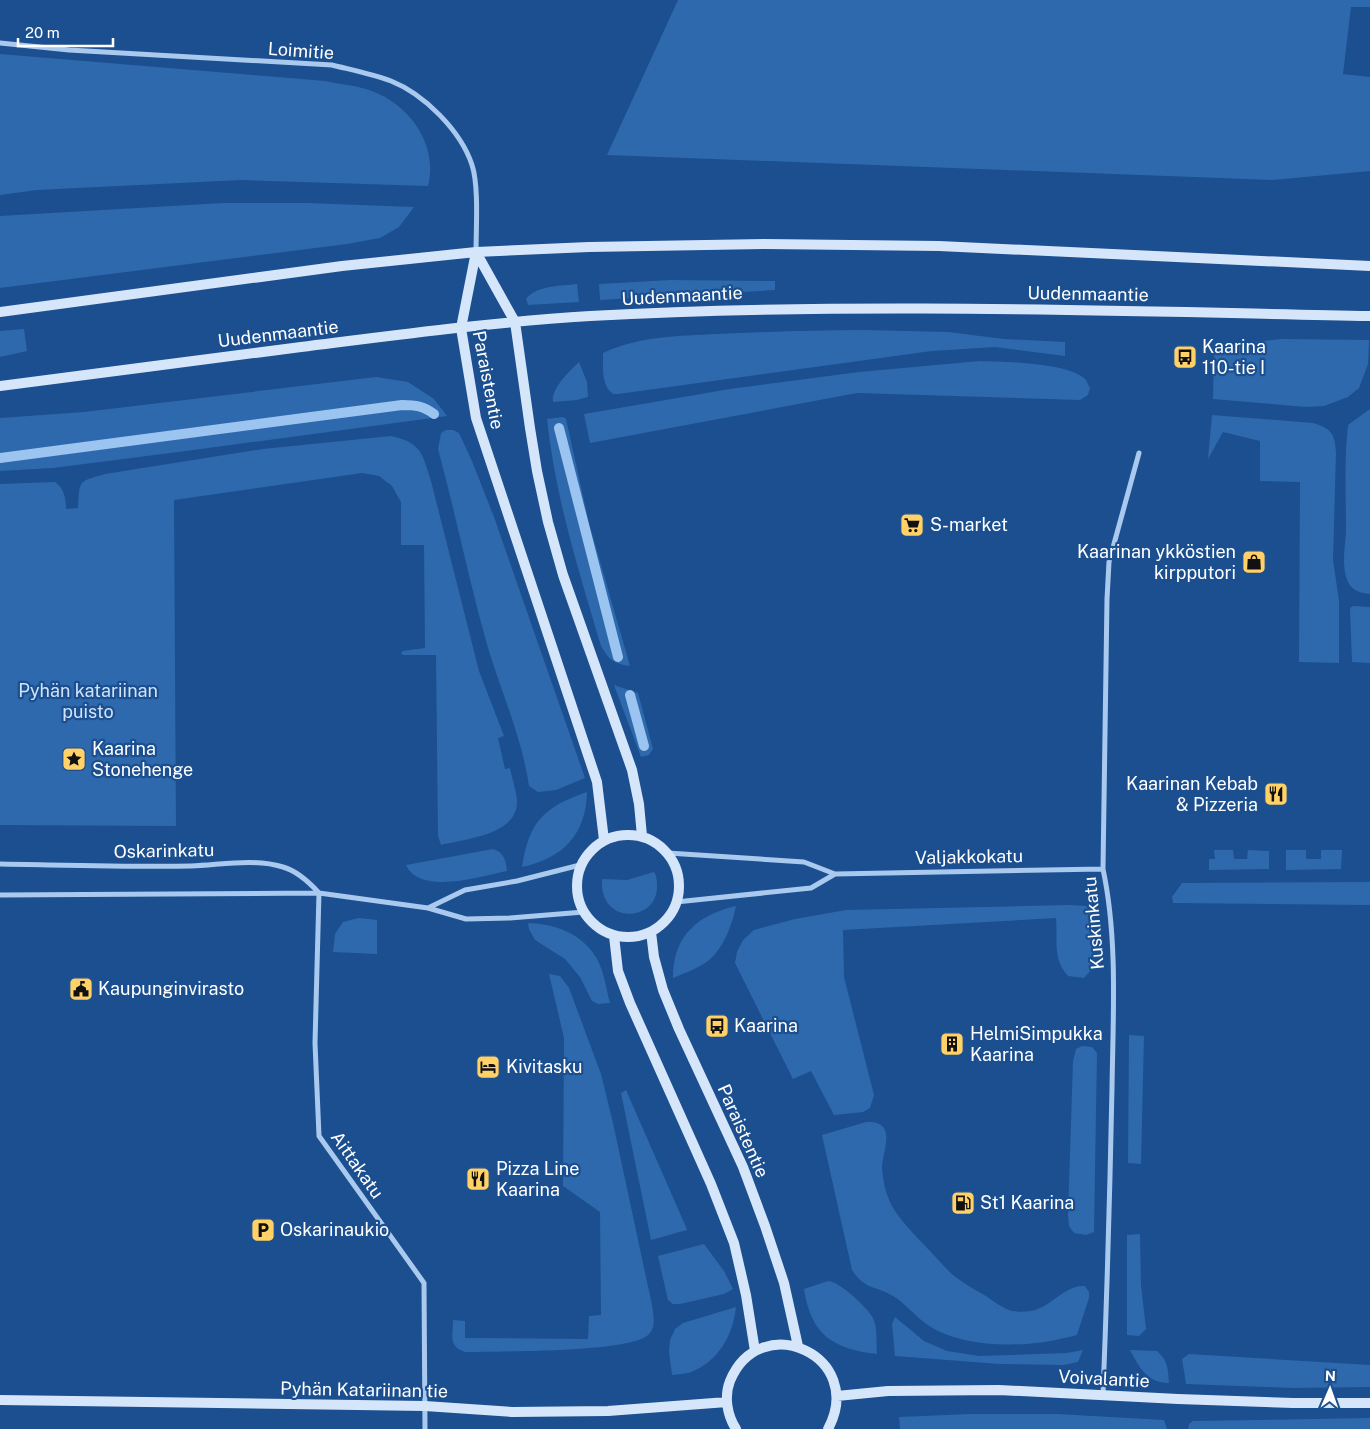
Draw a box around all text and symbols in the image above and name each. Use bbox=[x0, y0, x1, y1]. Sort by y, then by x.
scale bar bbox=[18, 15, 112, 47]
text: 20 m bbox=[25, 24, 60, 41]
street label: Loimitie bbox=[267, 38, 335, 63]
street label: Uudenmaantie bbox=[621, 282, 743, 309]
street label: Uudenmaantie bbox=[1027, 282, 1149, 305]
street label: Uudenmaantie bbox=[216, 316, 339, 351]
street label: Paraistentie bbox=[469, 329, 508, 431]
place label: Kaarina 110-tie I bbox=[1202, 336, 1266, 378]
bus stop icon: Kaarina 110-tie I bbox=[1172, 344, 1198, 370]
supermarket icon: S-market bbox=[899, 512, 925, 538]
place label: S-market bbox=[930, 514, 1008, 535]
place label: Kaarinan ykköstien kirpputori bbox=[1077, 541, 1236, 583]
shop icon: Kaarinan ykköstien kirpputori bbox=[1241, 549, 1267, 575]
park label: Pyhän katariinan puisto bbox=[18, 680, 158, 722]
place label: Kaarina Stonehenge bbox=[92, 738, 193, 780]
place icon: Kaarina Stonehenge bbox=[61, 746, 87, 772]
place label: Kaarinan Kebab & Pizzeria bbox=[1126, 773, 1258, 815]
restaurant icon: Kaarinan Kebab & Pizzeria bbox=[1263, 781, 1289, 807]
street label: Oskarinkatu bbox=[113, 839, 215, 862]
street label: Valjakkokatu bbox=[915, 845, 1023, 868]
street label: Kuskinkatu bbox=[1079, 876, 1108, 970]
public building icon: Kaupunginvirasto bbox=[68, 976, 94, 1002]
place label: Kaupunginvirasto bbox=[98, 978, 244, 999]
bus stop icon: Kaarina bbox=[704, 1013, 730, 1039]
place label: Kaarina bbox=[734, 1015, 798, 1036]
place label: HelmiSimpukka Kaarina bbox=[970, 1023, 1103, 1065]
building icon: HelmiSimpukka Kaarina bbox=[939, 1031, 965, 1057]
hotel icon: Kivitasku bbox=[475, 1054, 501, 1080]
place label: Kivitasku bbox=[506, 1056, 583, 1077]
street label: Paraistentie bbox=[714, 1081, 773, 1181]
street label: Aittakatu bbox=[327, 1127, 388, 1202]
place label: Pizza Line Kaarina bbox=[496, 1158, 579, 1200]
restaurant icon: Pizza Line Kaarina bbox=[465, 1166, 491, 1192]
fuel station icon: St1 Kaarina bbox=[950, 1190, 976, 1216]
place label: St1 Kaarina bbox=[980, 1192, 1074, 1213]
parking icon: Oskarinaukio bbox=[250, 1217, 276, 1243]
place label: Oskarinaukio bbox=[280, 1219, 389, 1240]
north arrow bbox=[1305, 1364, 1355, 1414]
street label: Voivalantie bbox=[1058, 1366, 1150, 1391]
text: N bbox=[1325, 1368, 1336, 1384]
street label: Pyhän Katariinan tie bbox=[280, 1378, 448, 1401]

